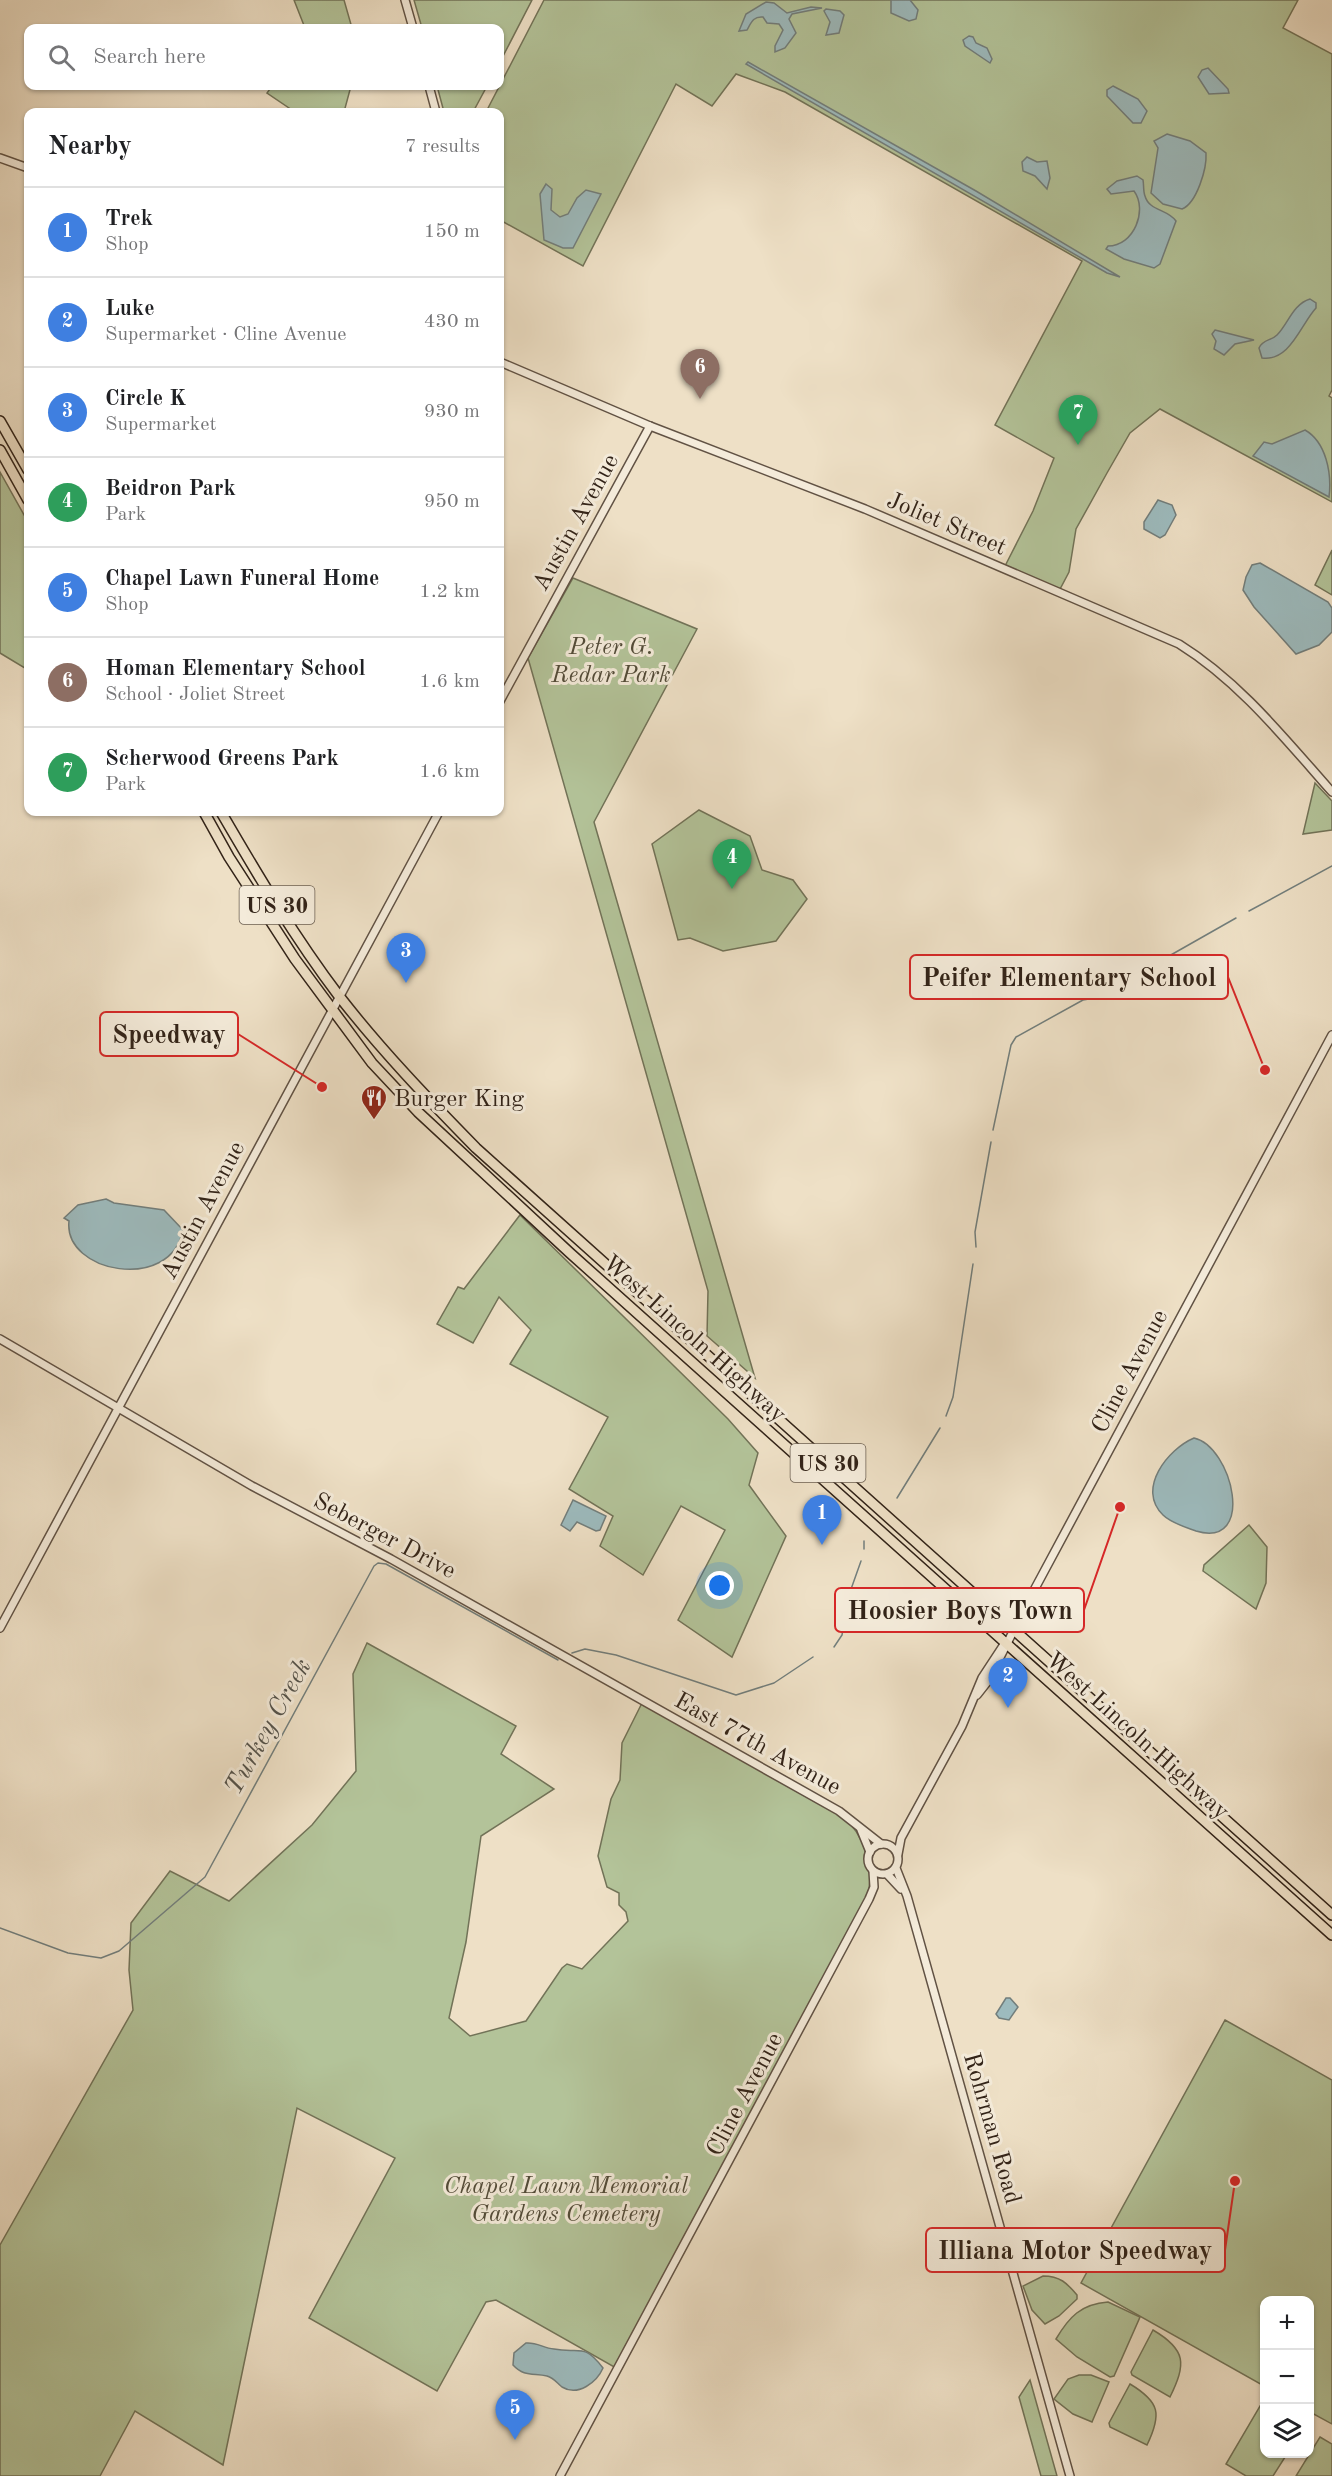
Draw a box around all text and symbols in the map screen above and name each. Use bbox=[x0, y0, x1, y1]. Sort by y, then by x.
search box bbox=[24, 24, 504, 90]
icon: search bbox=[45, 41, 78, 74]
text: Search here bbox=[93, 46, 206, 68]
text: Nearby bbox=[48, 134, 132, 160]
text: 7 results bbox=[405, 137, 480, 157]
text: Trek bbox=[105, 208, 153, 230]
text: 1 bbox=[62, 222, 73, 242]
text: 150 m bbox=[424, 222, 480, 242]
text: Shop bbox=[105, 235, 149, 255]
text: Luke bbox=[105, 298, 155, 320]
text: 2 bbox=[62, 312, 73, 332]
text: 430 m bbox=[424, 312, 480, 332]
text: Supermarket · Cline Avenue bbox=[105, 325, 347, 345]
pin: 6 bbox=[680, 350, 720, 399]
text: Circle K bbox=[105, 388, 186, 410]
pin: 7 bbox=[1058, 396, 1098, 445]
text: 3 bbox=[62, 402, 73, 422]
text: 930 m bbox=[424, 402, 480, 422]
text: Supermarket bbox=[105, 415, 216, 435]
street label: Austin Avenue bbox=[529, 451, 624, 595]
text: Beidron Park bbox=[105, 478, 236, 500]
street label: Joliet Street bbox=[883, 489, 1010, 561]
text: 4 bbox=[62, 492, 73, 512]
text: 950 m bbox=[424, 492, 480, 512]
text: Park bbox=[105, 505, 146, 525]
text: Chapel Lawn Funeral Home bbox=[105, 568, 379, 590]
text: 5 bbox=[62, 582, 73, 602]
text: 1.2 km bbox=[419, 582, 480, 602]
text: Shop bbox=[105, 595, 149, 615]
park label: Peter G. Redar Park bbox=[550, 636, 671, 688]
text: Homan Elementary School bbox=[105, 658, 366, 680]
text: 6 bbox=[62, 672, 73, 692]
text: 1.6 km bbox=[419, 672, 480, 692]
text: School · Joliet Street bbox=[105, 685, 285, 705]
text: Scherwood Greens Park bbox=[105, 748, 339, 770]
text: 7 bbox=[62, 762, 73, 782]
text: 1.6 km bbox=[419, 762, 480, 782]
text: Park bbox=[105, 775, 146, 795]
pin: 4 bbox=[712, 840, 752, 889]
road number: US 30 bbox=[240, 886, 314, 924]
pin: 3 bbox=[386, 934, 426, 983]
callout: Peifer Elementary School bbox=[910, 955, 1228, 999]
text: Peifer Elementary School bbox=[922, 966, 1216, 992]
callout: Speedway bbox=[100, 1012, 238, 1056]
text: Speedway bbox=[112, 1023, 226, 1049]
restaurant icon: Burger King bbox=[359, 1083, 389, 1121]
place label: Burger King bbox=[394, 1088, 524, 1112]
street label: Austin Avenue bbox=[157, 1138, 250, 1284]
street label: West Lincoln Highway bbox=[597, 1251, 790, 1428]
street label: Cline Avenue bbox=[1088, 1306, 1173, 1438]
road number: US 30 bbox=[790, 1444, 866, 1482]
street label: Seberger Drive bbox=[309, 1489, 459, 1584]
pin: 1 bbox=[802, 1496, 842, 1545]
your location bbox=[705, 1571, 734, 1600]
callout: Hoosier Boys Town bbox=[835, 1588, 1084, 1632]
text: Hoosier Boys Town bbox=[847, 1599, 1073, 1625]
street label: West Lincoln Highway bbox=[1040, 1648, 1233, 1825]
water label: Turkey Creek bbox=[221, 1655, 317, 1799]
pin: 2 bbox=[988, 1658, 1028, 1708]
street label: East 77th Avenue bbox=[670, 1689, 844, 1800]
street label: Cline Avenue bbox=[703, 2029, 788, 2161]
street label: Rohrman Road bbox=[958, 2050, 1024, 2207]
park label: Chapel Lawn Memorial Gardens Cemetery bbox=[444, 2175, 688, 2227]
callout: Illiana Motor Speedway bbox=[926, 2228, 1225, 2272]
text: Illiana Motor Speedway bbox=[938, 2239, 1212, 2265]
map controls bbox=[1260, 2296, 1314, 2458]
button: + bbox=[1260, 2296, 1314, 2350]
button: − bbox=[1260, 2350, 1314, 2404]
pin: 5 bbox=[496, 2390, 534, 2440]
button: layers bbox=[1260, 2404, 1314, 2458]

